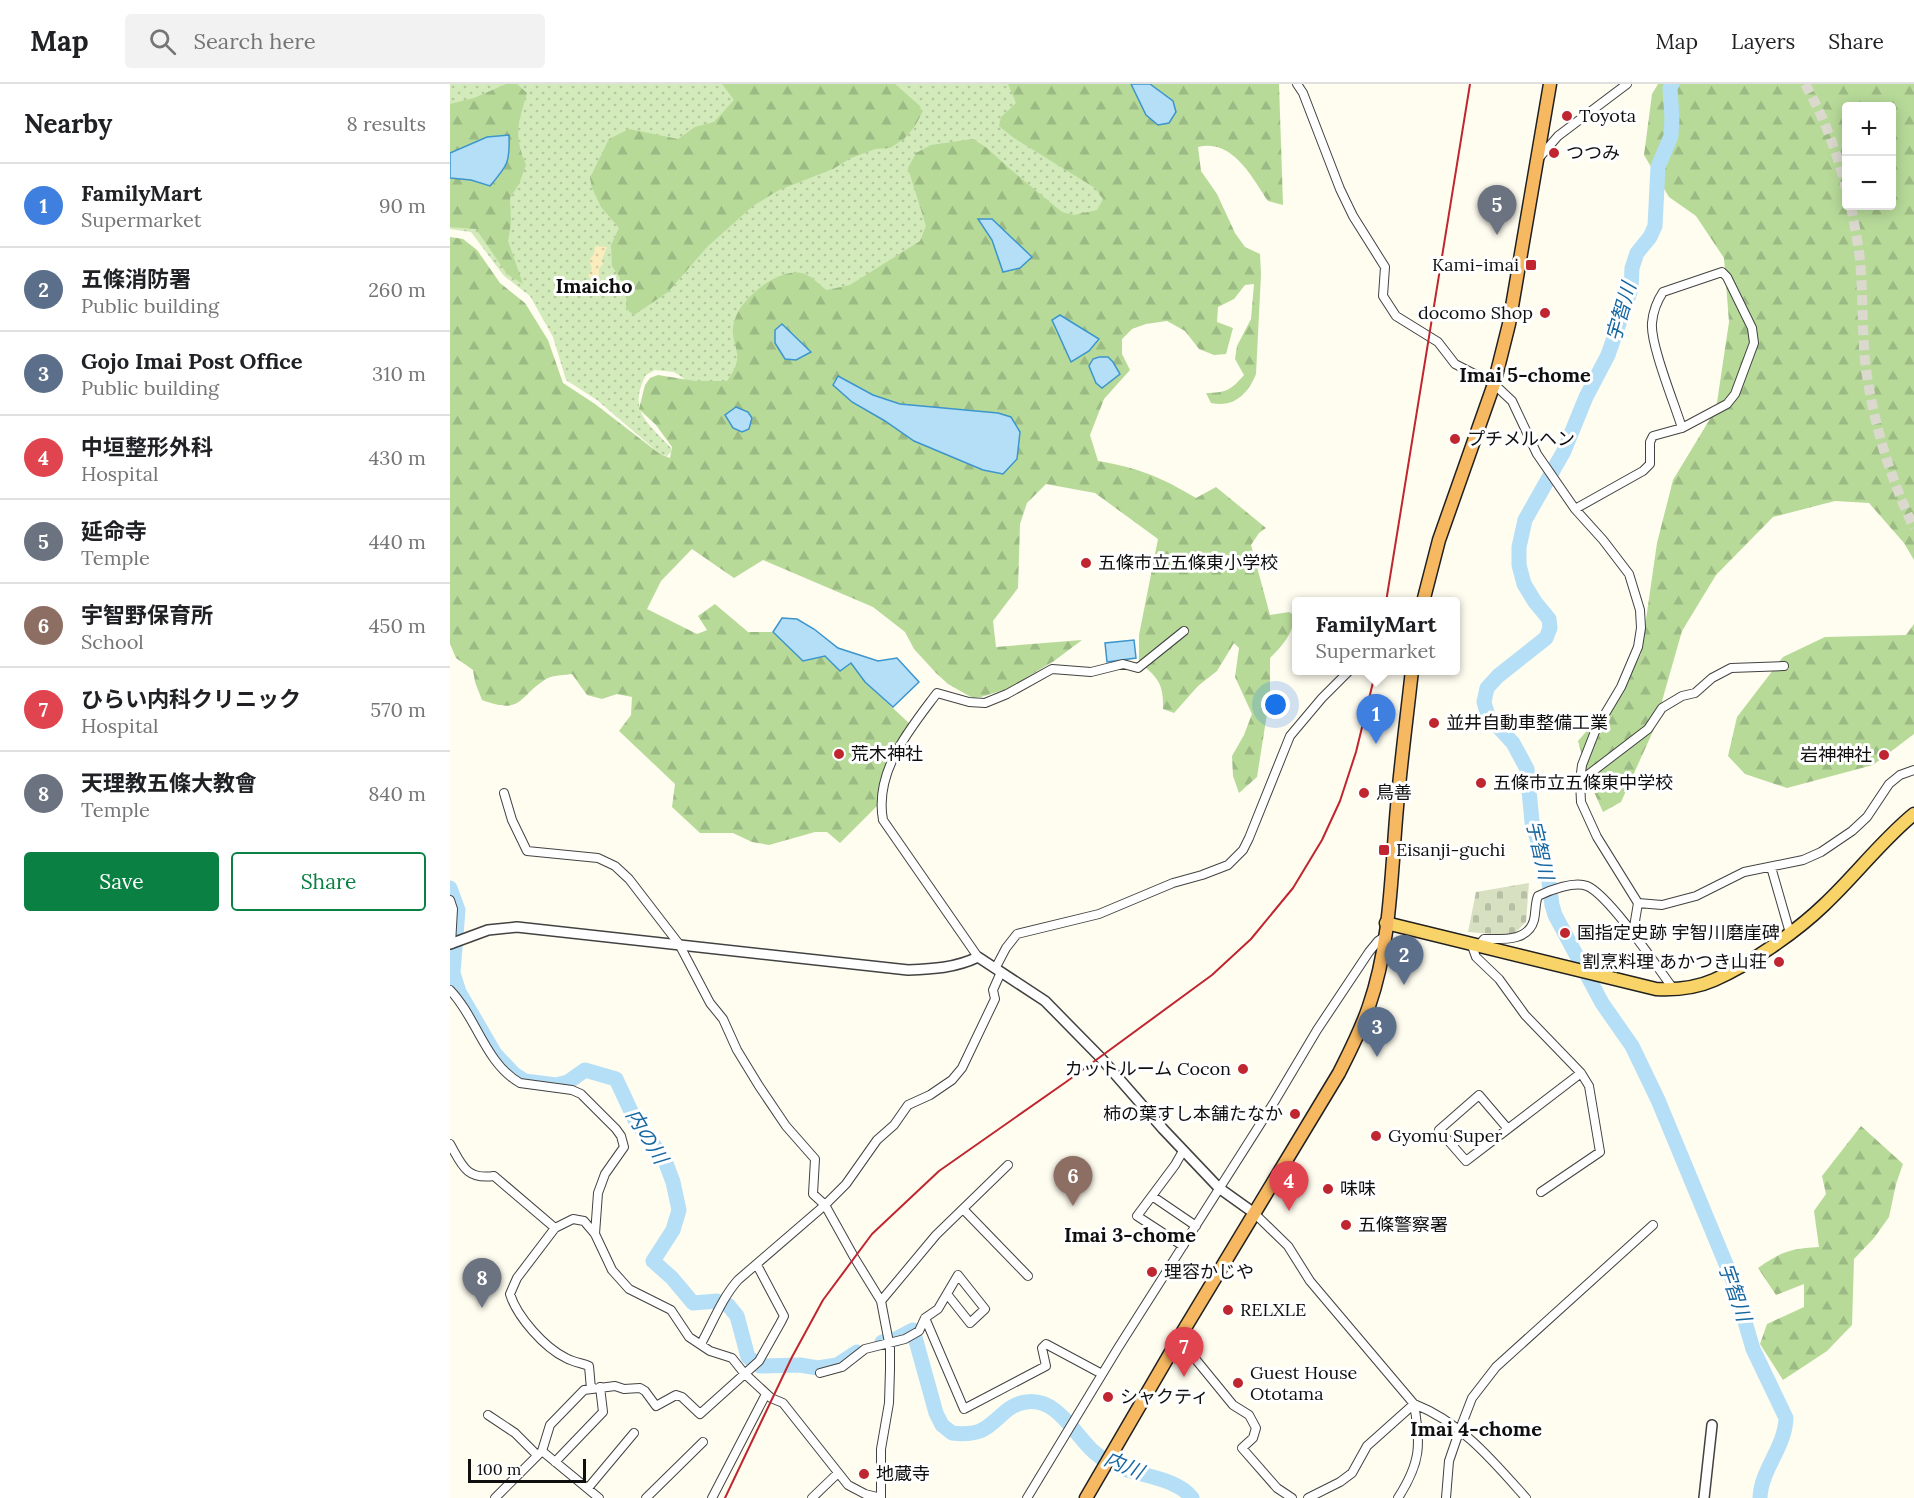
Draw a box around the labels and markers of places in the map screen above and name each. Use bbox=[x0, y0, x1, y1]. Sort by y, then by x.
place label: Toyota bbox=[1579, 104, 1636, 127]
marker: Toyota bbox=[1560, 109, 1574, 123]
place label: つつみ bbox=[1566, 141, 1620, 164]
marker: つつみ bbox=[1547, 146, 1561, 160]
pin: 5 bbox=[1478, 186, 1516, 235]
place label: Kami-imai bbox=[1432, 253, 1519, 276]
marker: Kami-imai bbox=[1524, 258, 1538, 272]
place label: docomo Shop bbox=[1418, 301, 1533, 324]
marker: docomo Shop bbox=[1538, 306, 1552, 320]
place label: プチメルヘン bbox=[1467, 427, 1575, 450]
marker: プチメルヘン bbox=[1448, 432, 1462, 446]
place label: 五條市立五條東小学校 bbox=[1098, 551, 1278, 574]
marker: 五條市立五條東小学校 bbox=[1079, 556, 1093, 570]
pin: 1 bbox=[1356, 694, 1396, 744]
place label: 並井自動車整備工業 bbox=[1446, 711, 1608, 734]
marker: 並井自動車整備工業 bbox=[1427, 716, 1441, 730]
place label: 荒木神社 bbox=[851, 742, 923, 765]
place label: 岩神神社 bbox=[1800, 743, 1872, 766]
marker: 荒木神社 bbox=[832, 747, 846, 761]
marker: 岩神神社 bbox=[1877, 748, 1891, 762]
place label: 五條市立五條東中学校 bbox=[1493, 771, 1673, 794]
marker: 五條市立五條東中学校 bbox=[1474, 776, 1488, 790]
place label: 鳥善 bbox=[1376, 781, 1412, 804]
marker: 鳥善 bbox=[1357, 786, 1371, 800]
place label: Eisanji-guchi bbox=[1396, 838, 1505, 861]
marker: Eisanji-guchi bbox=[1377, 843, 1391, 857]
place label: 国指定史跡 宇智川磨崖碑 bbox=[1577, 921, 1780, 944]
marker: 国指定史跡 宇智川磨崖碑 bbox=[1558, 926, 1572, 940]
pin: 2 bbox=[1384, 936, 1424, 985]
place label: 割烹料理 あかつき山荘 bbox=[1582, 950, 1767, 973]
marker: 割烹料理 あかつき山荘 bbox=[1772, 955, 1786, 969]
pin: 3 bbox=[1358, 1008, 1396, 1057]
place label: カットルーム Cocon bbox=[1065, 1057, 1231, 1080]
marker: カットルーム Cocon bbox=[1236, 1062, 1250, 1076]
place label: 柿の葉すし本舗たなか bbox=[1103, 1102, 1283, 1125]
marker: 柿の葉すし本舗たなか bbox=[1288, 1107, 1302, 1121]
place label: Gyomu Super bbox=[1388, 1124, 1502, 1147]
marker: Gyomu Super bbox=[1369, 1129, 1383, 1143]
pin: 6 bbox=[1054, 1156, 1092, 1206]
pin: 4 bbox=[1270, 1162, 1308, 1211]
place label: 味味 bbox=[1340, 1177, 1376, 1200]
marker: 味味 bbox=[1321, 1182, 1335, 1196]
place label: 五條警察署 bbox=[1358, 1213, 1448, 1236]
marker: 五條警察署 bbox=[1339, 1218, 1353, 1232]
pin: 8 bbox=[462, 1258, 501, 1308]
place label: 理容かじや bbox=[1164, 1260, 1254, 1283]
marker: 理容かじや bbox=[1145, 1265, 1159, 1279]
place label: RELXLE bbox=[1240, 1298, 1306, 1321]
marker: RELXLE bbox=[1221, 1303, 1235, 1317]
pin: 7 bbox=[1164, 1328, 1204, 1377]
place label: Guest House Ototama bbox=[1250, 1361, 1357, 1405]
marker: Guest House Ototama bbox=[1231, 1376, 1245, 1390]
place label: シャクティ bbox=[1120, 1385, 1209, 1408]
marker: シャクティ bbox=[1101, 1390, 1115, 1404]
place label: 地蔵寺 bbox=[876, 1462, 930, 1485]
marker: 地蔵寺 bbox=[857, 1467, 871, 1481]

